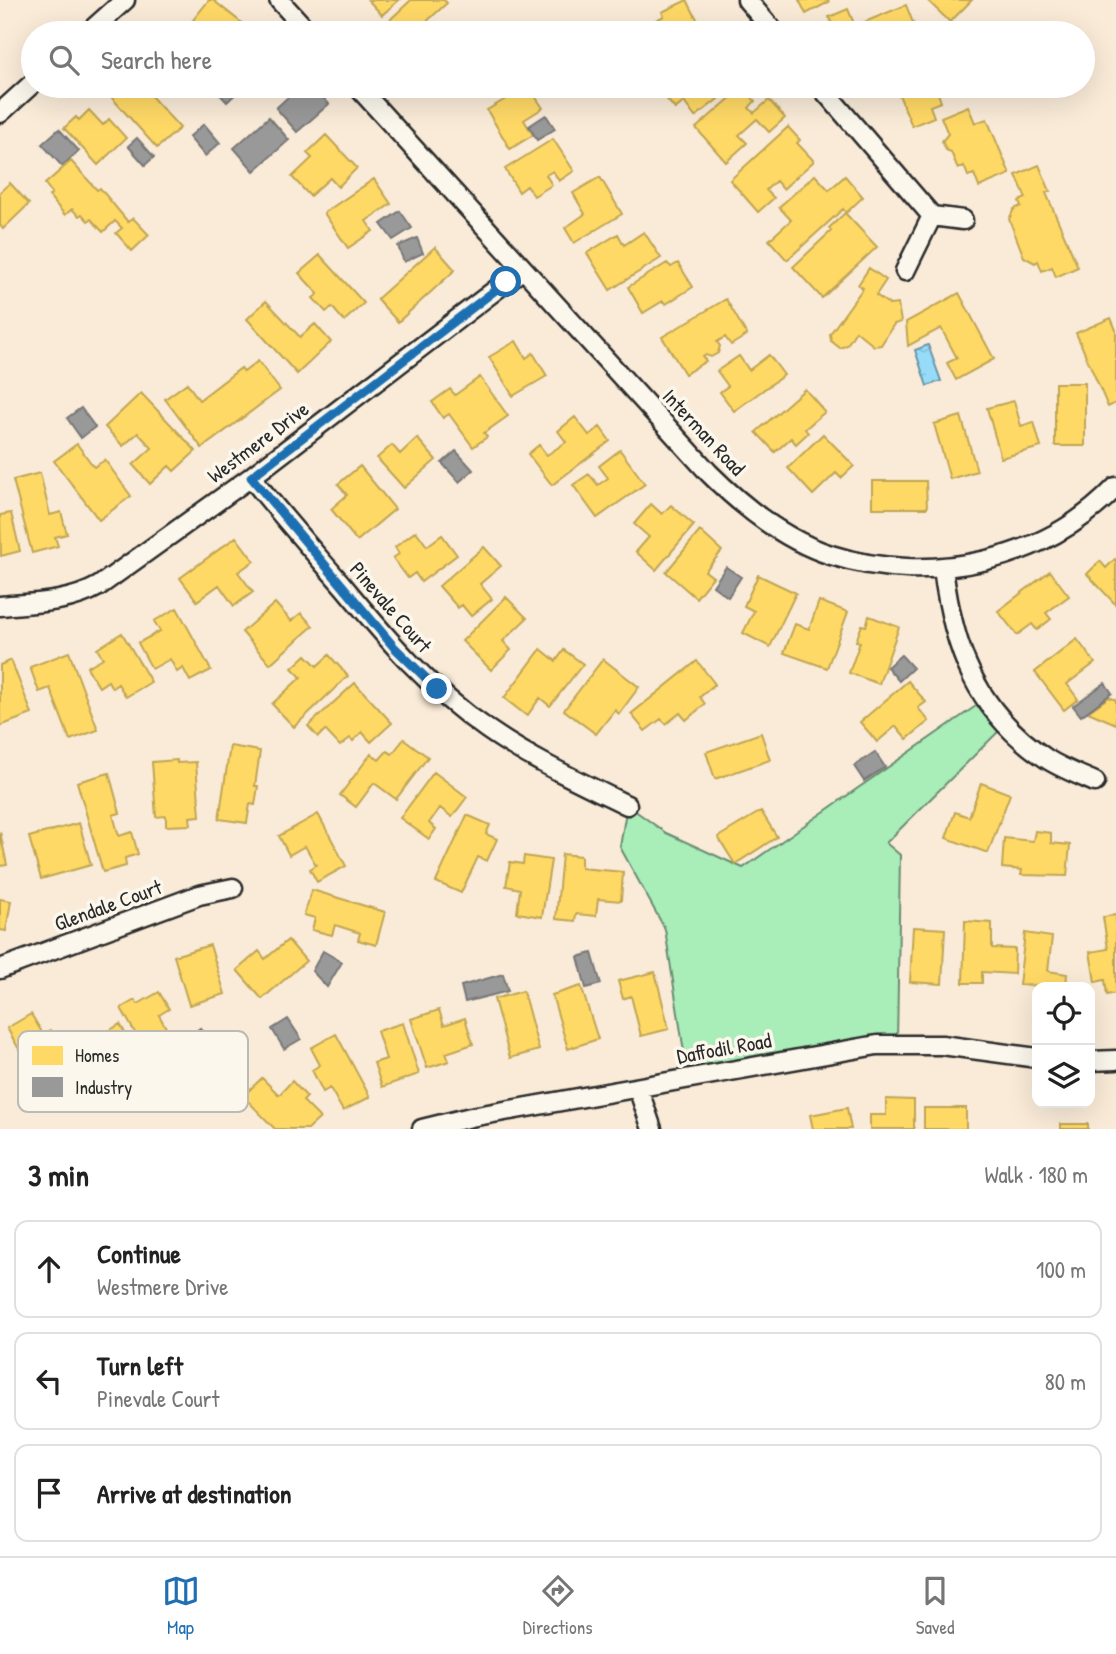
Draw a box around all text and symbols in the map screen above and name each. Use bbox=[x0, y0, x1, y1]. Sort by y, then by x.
search box bbox=[21, 21, 1095, 98]
icon: search bbox=[45, 41, 83, 79]
text: Search here bbox=[101, 42, 212, 77]
route start bbox=[490, 266, 521, 297]
street label: Interman Road bbox=[656, 382, 752, 482]
street label: Westmere Drive bbox=[201, 394, 315, 490]
street label: Pinevale Court bbox=[343, 555, 439, 659]
route end bbox=[421, 673, 452, 704]
street label: Glendale Court bbox=[50, 872, 166, 938]
map controls bbox=[1032, 982, 1095, 1108]
button: locate bbox=[1032, 982, 1095, 1045]
street label: Daffodil Road bbox=[674, 1025, 774, 1071]
legend bbox=[18, 1031, 248, 1112]
text: Homes bbox=[75, 1042, 119, 1068]
button: layers bbox=[1032, 1045, 1095, 1108]
text: Industry bbox=[75, 1074, 132, 1100]
text: 3 min bbox=[28, 1155, 89, 1195]
text: Walk · 180 m bbox=[984, 1159, 1088, 1190]
text: Continue bbox=[97, 1236, 181, 1271]
icon: ahead bbox=[30, 1250, 68, 1288]
text: 100 m bbox=[1036, 1254, 1086, 1285]
text: Westmere Drive bbox=[97, 1271, 228, 1302]
text: Turn left bbox=[97, 1348, 183, 1383]
icon: left bbox=[30, 1362, 68, 1400]
text: 80 m bbox=[1045, 1366, 1086, 1397]
text: Pinevale Court bbox=[97, 1383, 219, 1414]
icon: arrive bbox=[30, 1474, 68, 1512]
text: Arrive at destination bbox=[97, 1476, 292, 1511]
tab: Map bbox=[162, 1572, 200, 1640]
tab: Directions bbox=[523, 1572, 593, 1640]
tab: Saved bbox=[916, 1572, 954, 1640]

